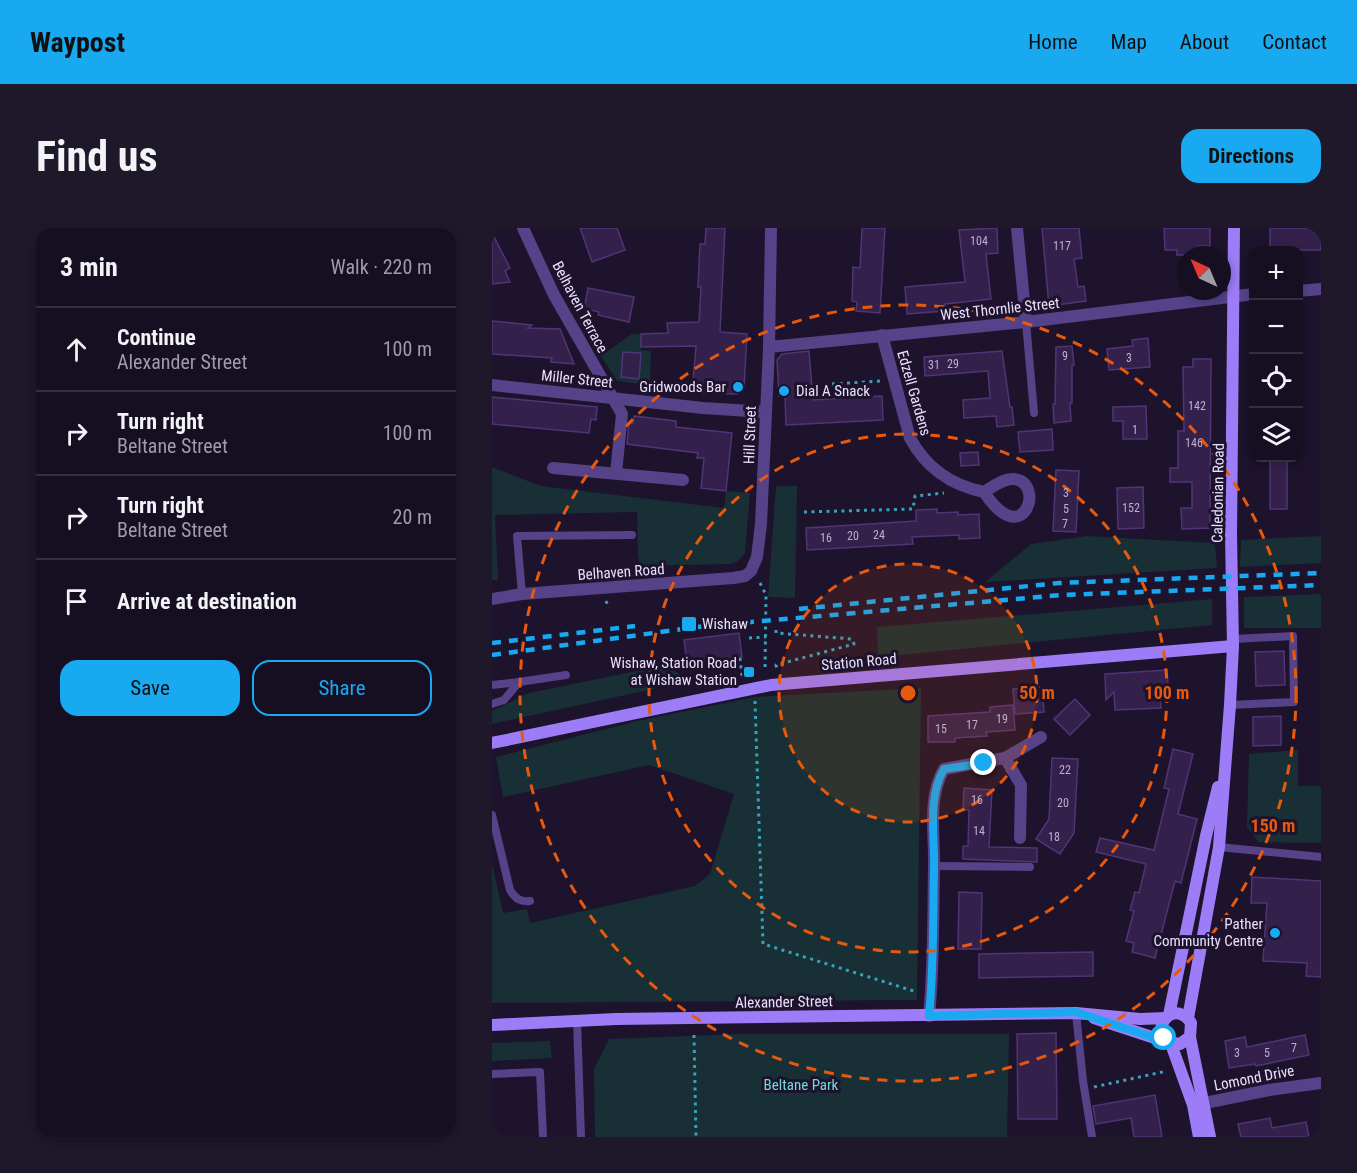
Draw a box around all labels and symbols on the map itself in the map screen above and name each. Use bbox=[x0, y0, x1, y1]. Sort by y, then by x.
house number: 104 bbox=[970, 234, 988, 248]
house number: 117 bbox=[1053, 239, 1071, 253]
north arrow bbox=[1177, 246, 1231, 300]
street label: Belhaven Terrace bbox=[548, 258, 612, 356]
street label: West Thornlie Street bbox=[940, 294, 1060, 324]
street label: Edzell Gardens bbox=[893, 348, 935, 438]
house number: 9 bbox=[1062, 349, 1068, 363]
house number: 3 bbox=[1126, 351, 1132, 365]
house number: 29 bbox=[947, 357, 959, 371]
house number: 31 bbox=[928, 358, 940, 372]
street label: Miller Street bbox=[540, 366, 614, 392]
place label: Gridwoods Bar bbox=[639, 378, 726, 396]
marker: Gridwoods Bar bbox=[731, 380, 745, 394]
place label: Dial A Snack bbox=[796, 382, 870, 400]
marker: Dial A Snack bbox=[777, 384, 791, 398]
house number: 142 bbox=[1188, 399, 1206, 413]
street label: Hill Street bbox=[740, 406, 760, 464]
house number: 1 bbox=[1132, 423, 1138, 437]
house number: 146 bbox=[1185, 436, 1203, 450]
street label: Caledonian Road bbox=[1208, 443, 1228, 543]
house number: 3 bbox=[1063, 486, 1069, 500]
house number: 152 bbox=[1122, 501, 1140, 515]
house number: 5 bbox=[1063, 502, 1069, 516]
house number: 7 bbox=[1062, 517, 1068, 531]
house number: 24 bbox=[873, 528, 885, 542]
house number: 20 bbox=[847, 529, 859, 543]
house number: 16 bbox=[820, 531, 832, 545]
street label: Belhaven Road bbox=[577, 560, 665, 584]
marker: Wishaw bbox=[680, 615, 698, 633]
place label: Wishaw bbox=[702, 615, 748, 633]
street label: Station Road bbox=[821, 650, 897, 674]
place label: Wishaw, Station Road at Wishaw Station bbox=[610, 654, 737, 689]
marker: Wishaw, Station Road at Wishaw Station bbox=[742, 665, 756, 679]
text: 50 m bbox=[1019, 682, 1055, 703]
text: 100 m bbox=[1145, 682, 1189, 703]
centre of rings bbox=[898, 683, 918, 703]
house number: 19 bbox=[996, 712, 1008, 726]
house number: 17 bbox=[966, 718, 978, 732]
house number: 15 bbox=[935, 722, 947, 736]
route end bbox=[970, 749, 996, 775]
house number: 22 bbox=[1059, 763, 1071, 777]
house number: 16 bbox=[971, 793, 983, 807]
house number: 20 bbox=[1057, 796, 1069, 810]
text: 150 m bbox=[1251, 815, 1295, 836]
house number: 14 bbox=[973, 824, 985, 838]
house number: 18 bbox=[1048, 830, 1060, 844]
place label: Pather Community Centre bbox=[1154, 915, 1263, 950]
marker: Pather Community Centre bbox=[1268, 926, 1282, 940]
street label: Alexander Street bbox=[735, 992, 833, 1012]
route start bbox=[1150, 1024, 1176, 1050]
house number: 7 bbox=[1291, 1041, 1297, 1055]
house number: 3 bbox=[1234, 1046, 1240, 1060]
house number: 5 bbox=[1264, 1046, 1270, 1060]
street label: Lomond Drive bbox=[1212, 1061, 1296, 1095]
park label: Beltane Park bbox=[764, 1076, 839, 1094]

